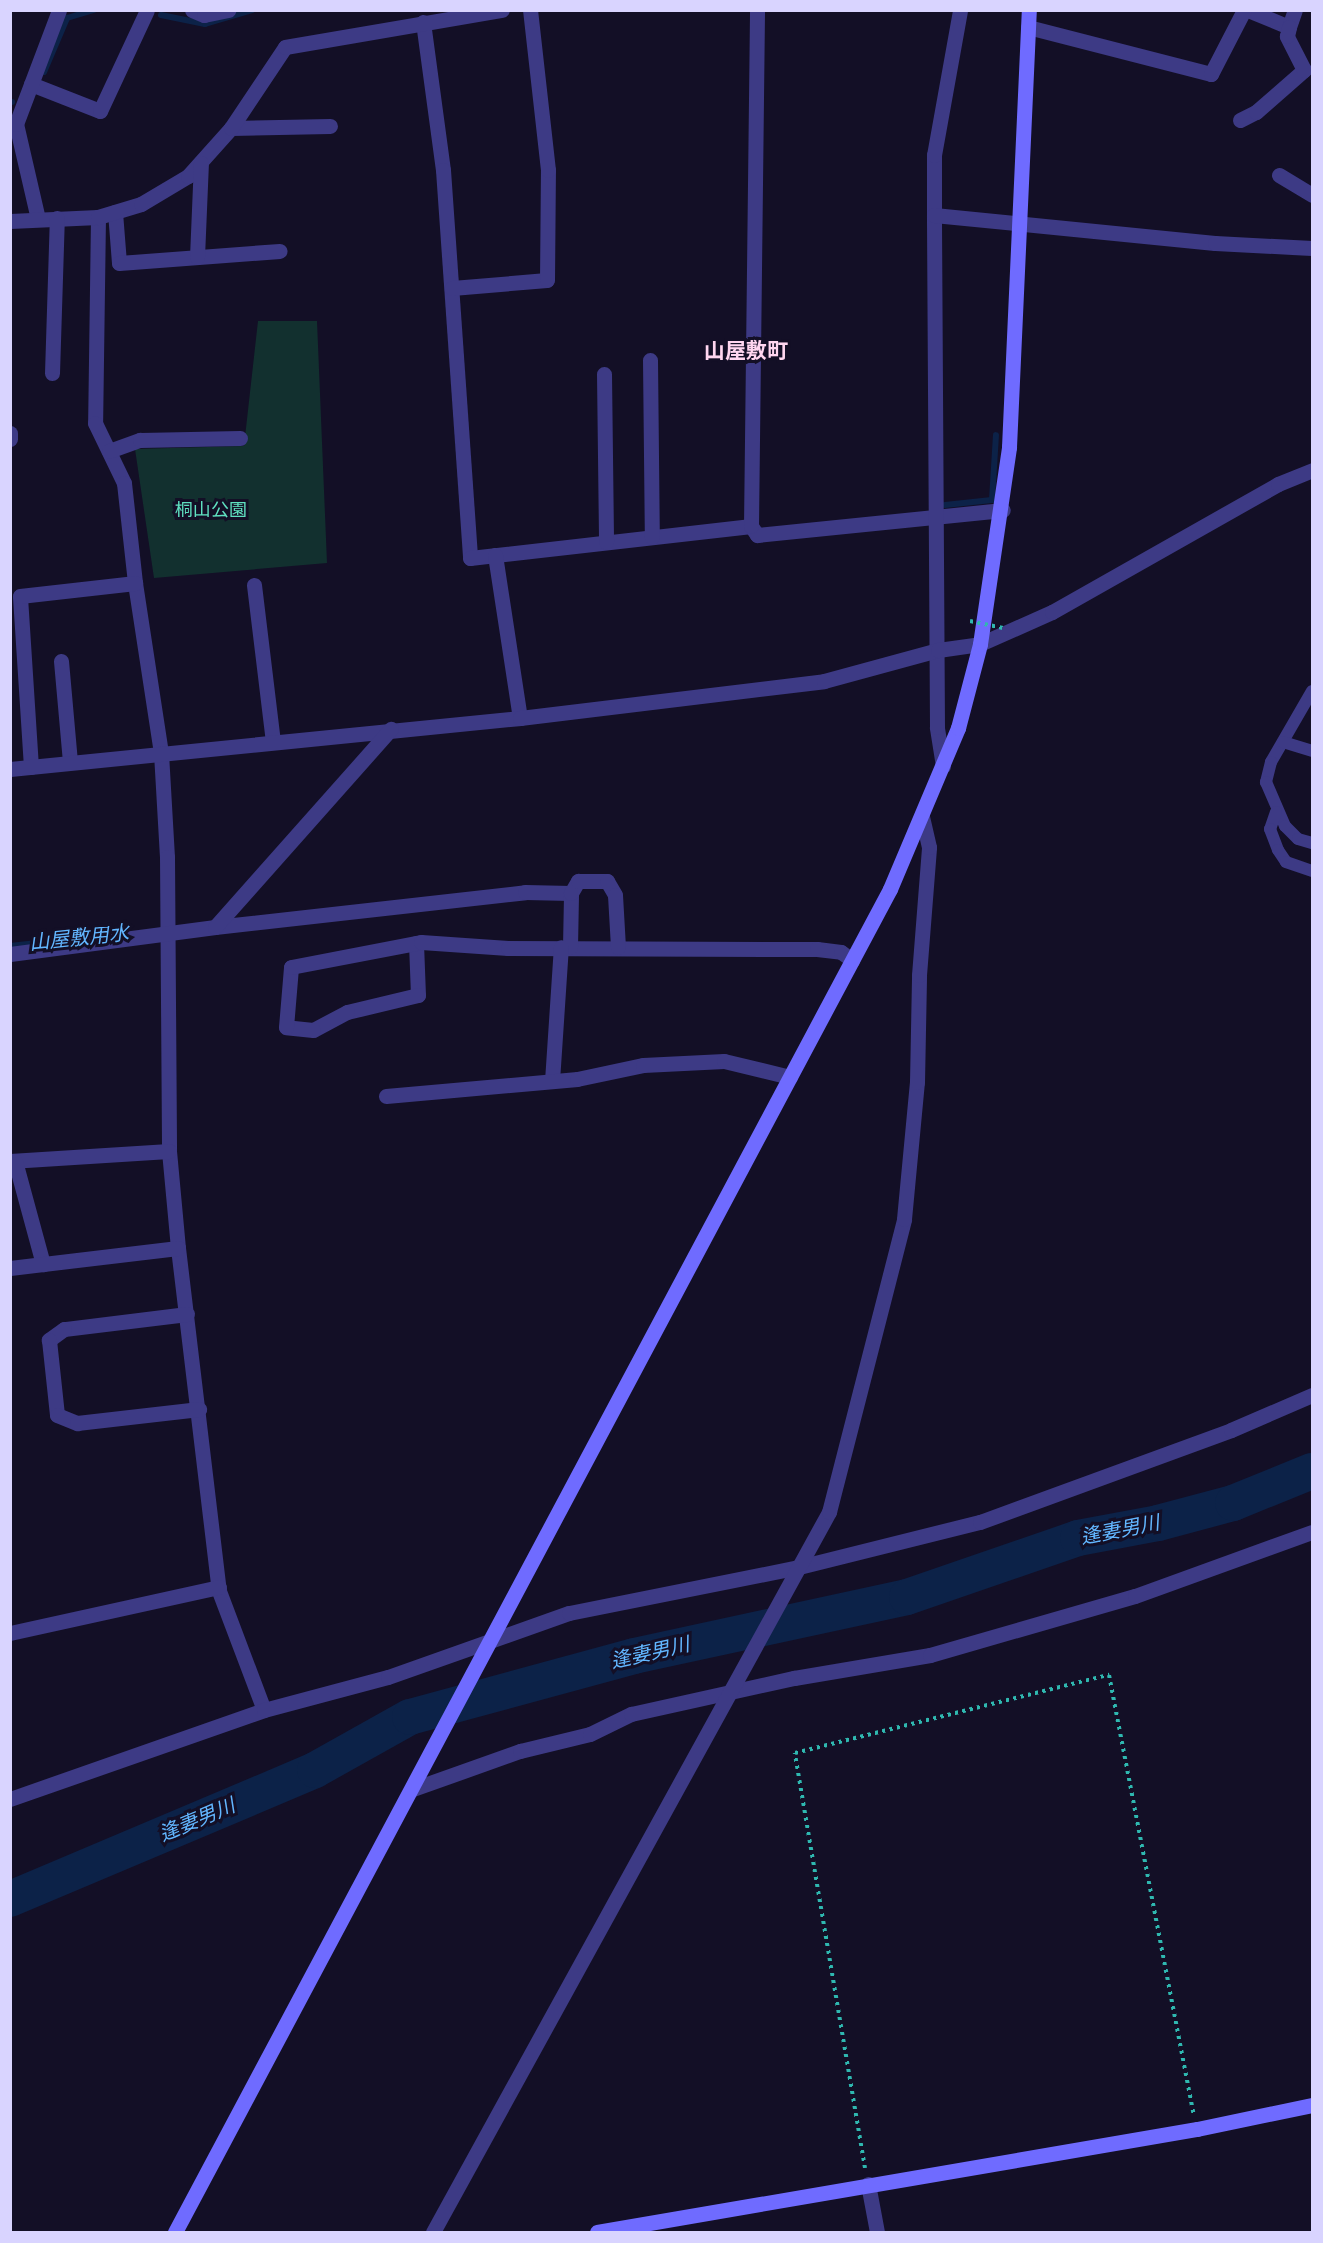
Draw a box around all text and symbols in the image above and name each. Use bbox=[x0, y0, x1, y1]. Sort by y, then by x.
district label: 山屋敷町 bbox=[704, 338, 788, 364]
park label: 桐山公園 bbox=[175, 499, 247, 521]
water label: 山屋敷用水 bbox=[28, 921, 130, 955]
water label: 逢妻男川 bbox=[1078, 1511, 1162, 1549]
water label: 逢妻男川 bbox=[608, 1632, 692, 1674]
water label: 逢妻男川 bbox=[155, 1793, 239, 1847]

